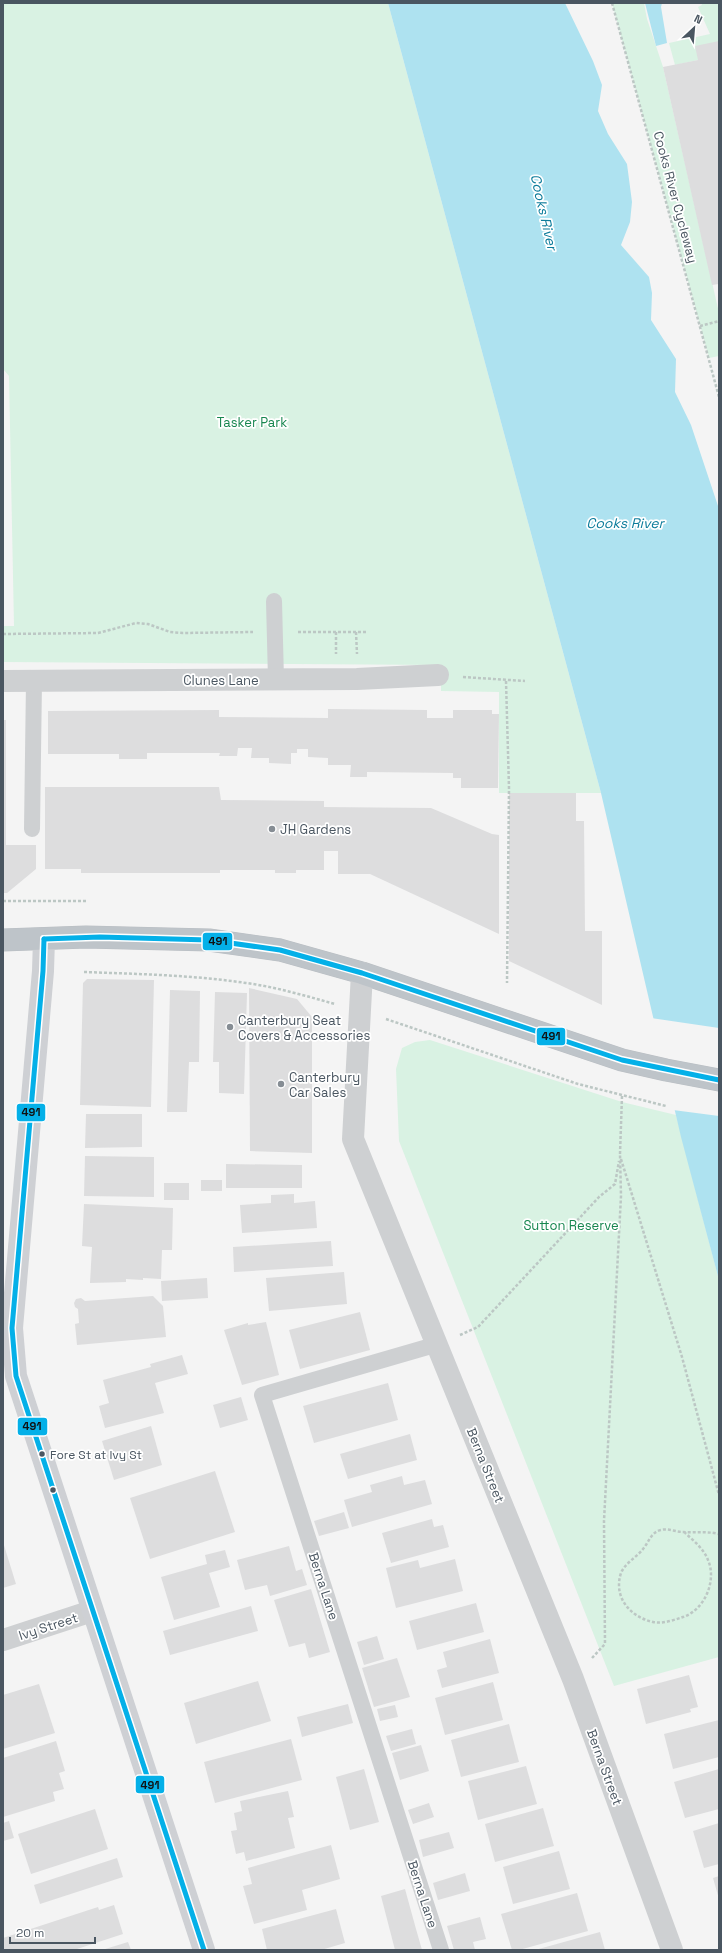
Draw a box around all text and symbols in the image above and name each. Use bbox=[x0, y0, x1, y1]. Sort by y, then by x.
north arrow bbox=[674, 8, 714, 48]
text: N bbox=[692, 11, 705, 27]
street label: Cooks River Cycleway bbox=[650, 129, 701, 265]
water label: Cooks River bbox=[526, 172, 562, 254]
park label: Tasker Park bbox=[217, 414, 287, 431]
water label: Cooks River bbox=[586, 514, 666, 532]
street label: Clunes Lane bbox=[183, 672, 259, 689]
place label: JH Gardens bbox=[280, 821, 351, 838]
marker: JH Gardens bbox=[267, 824, 277, 834]
line badge: 491 bbox=[202, 932, 233, 951]
text: 491 bbox=[209, 934, 227, 948]
place label: Canterbury Seat Covers & Accessories bbox=[238, 1012, 370, 1044]
marker: Canterbury Seat Covers & Accessories bbox=[225, 1022, 235, 1032]
line badge: 491 bbox=[536, 1027, 566, 1046]
text: 491 bbox=[542, 1029, 560, 1043]
place label: Canterbury Car Sales bbox=[289, 1069, 360, 1101]
marker: Canterbury Car Sales bbox=[276, 1079, 286, 1089]
line badge: 491 bbox=[16, 1103, 46, 1122]
text: 491 bbox=[22, 1105, 40, 1119]
park label: Sutton Reserve bbox=[523, 1217, 619, 1234]
line badge: 491 bbox=[17, 1417, 48, 1436]
text: 491 bbox=[23, 1419, 41, 1433]
street label: Berna Street bbox=[463, 1425, 508, 1505]
place label: Fore St at Ivy St bbox=[50, 1447, 142, 1463]
marker: Fore St at Ivy St bbox=[37, 1449, 47, 1459]
unlabelled marker bbox=[48, 1485, 58, 1495]
street label: Berna Lane bbox=[305, 1550, 342, 1622]
street label: Ivy Street bbox=[16, 1609, 80, 1644]
street label: Berna Street bbox=[583, 1727, 626, 1808]
line badge: 491 bbox=[135, 1775, 165, 1794]
text: 491 bbox=[141, 1778, 159, 1792]
street label: Berna Lane bbox=[404, 1858, 441, 1930]
scale bar bbox=[10, 1919, 95, 1945]
text: 20 m bbox=[16, 1925, 44, 1941]

